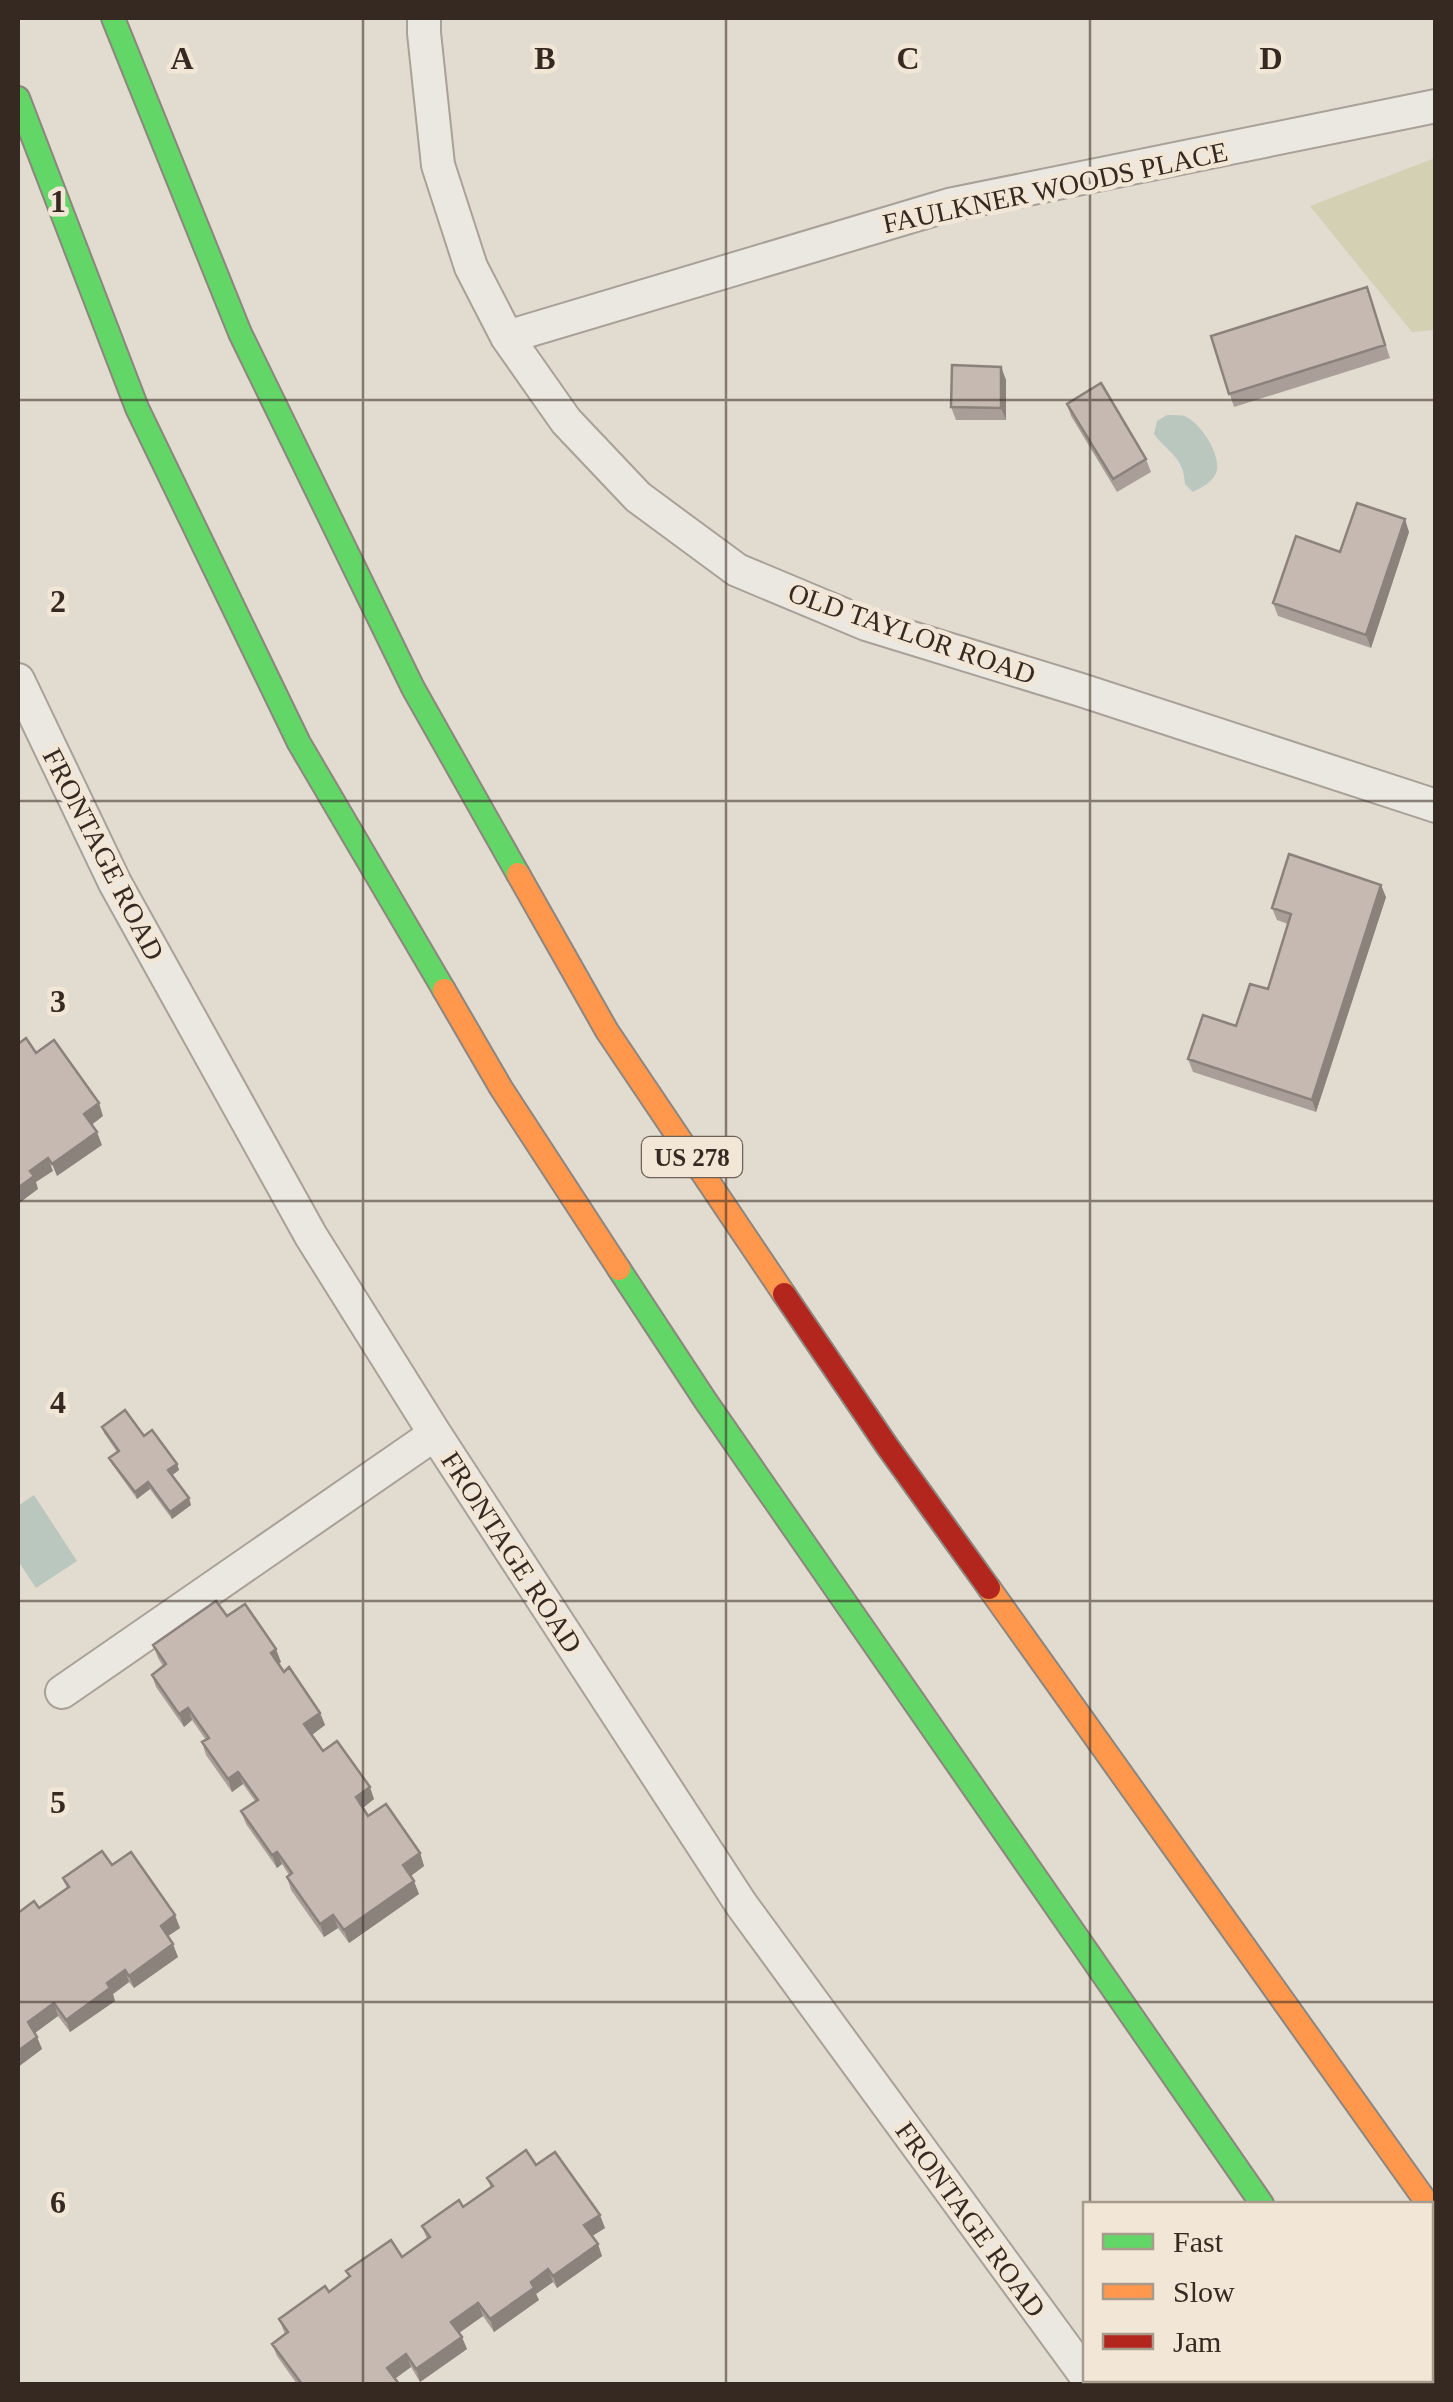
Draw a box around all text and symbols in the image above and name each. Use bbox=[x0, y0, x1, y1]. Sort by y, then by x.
text: A bbox=[170, 40, 194, 76]
text: B bbox=[534, 40, 556, 76]
text: C bbox=[896, 40, 920, 76]
text: D bbox=[1259, 40, 1283, 76]
street label: FAULKNER WOODS PLACE bbox=[880, 136, 1231, 239]
text: 1 bbox=[50, 183, 66, 219]
street label: OLD TAYLOR ROAD bbox=[784, 577, 1039, 690]
text: 2 bbox=[50, 583, 66, 619]
street label: FRONTAGE ROAD bbox=[37, 743, 170, 965]
text: 3 bbox=[50, 983, 66, 1019]
road number: US 278 bbox=[642, 1137, 742, 1177]
text: 4 bbox=[50, 1384, 66, 1420]
street label: FRONTAGE ROAD bbox=[435, 1446, 588, 1659]
text: 5 bbox=[50, 1784, 66, 1820]
street label: FRONTAGE ROAD bbox=[889, 2116, 1052, 2323]
text: 6 bbox=[50, 2184, 66, 2220]
legend bbox=[1083, 2202, 1433, 2382]
text: Fast bbox=[1173, 2225, 1224, 2258]
text: Slow bbox=[1173, 2275, 1235, 2308]
text: Jam bbox=[1173, 2325, 1221, 2358]

